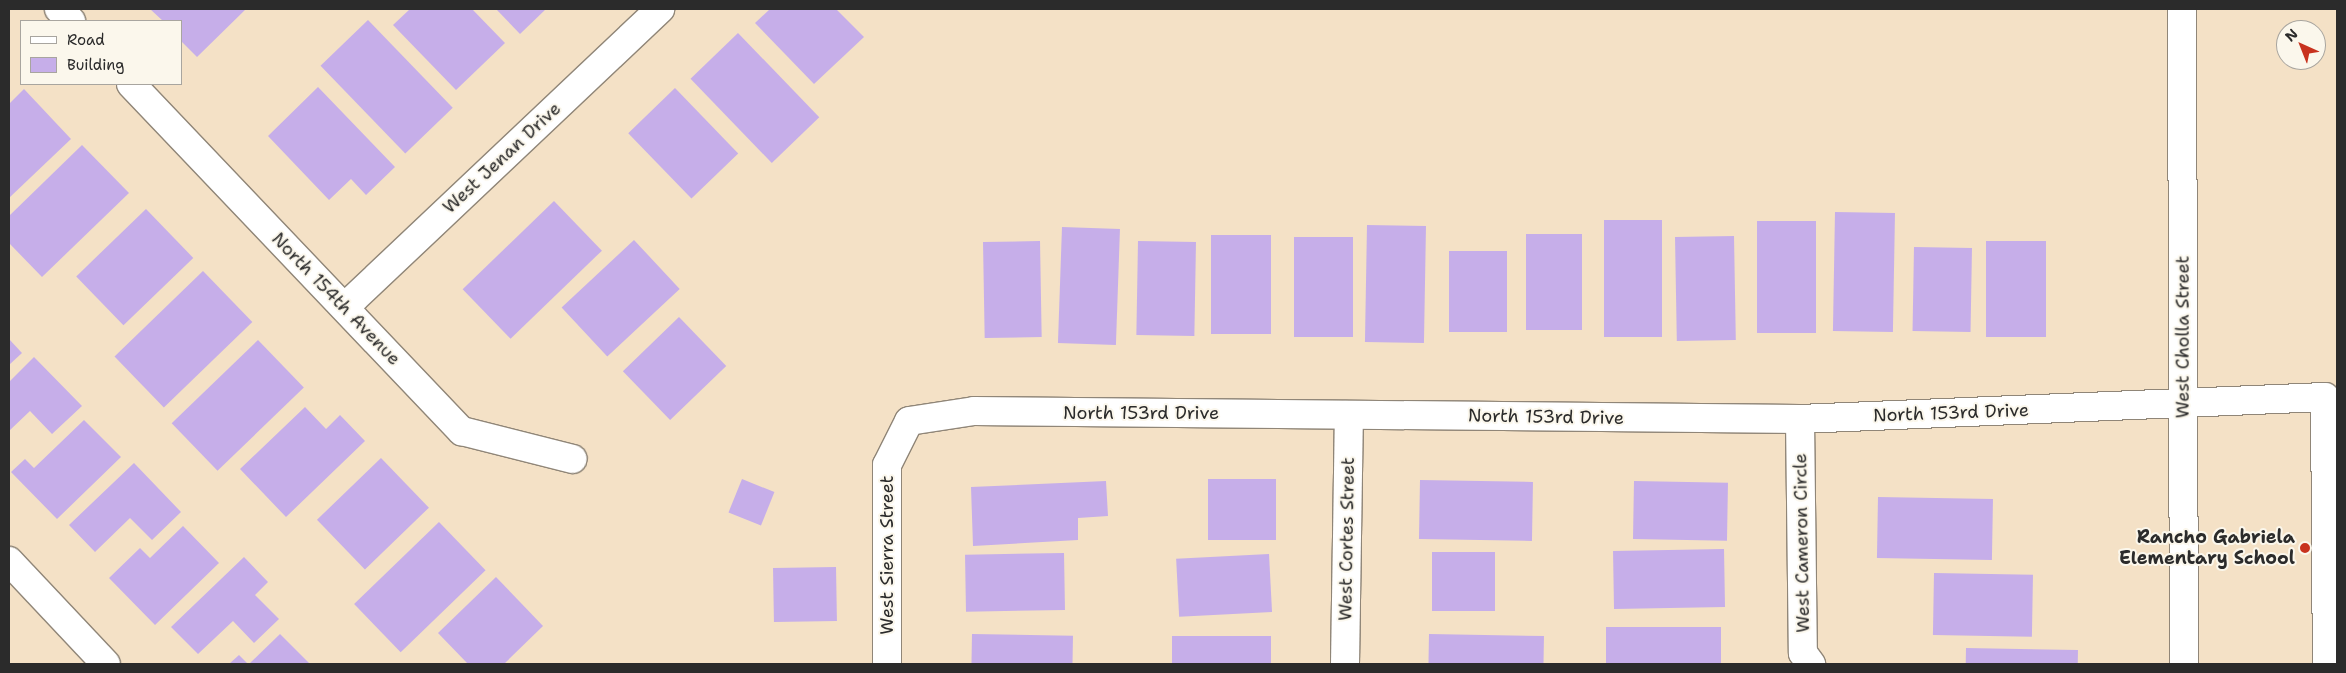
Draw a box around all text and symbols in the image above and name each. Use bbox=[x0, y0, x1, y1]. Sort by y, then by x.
legend bbox=[20, 20, 182, 85]
north arrow bbox=[2276, 20, 2326, 70]
text: N bbox=[2281, 25, 2302, 45]
text: Road bbox=[67, 30, 105, 50]
text: Building bbox=[67, 55, 124, 75]
street label: West Jenan Drive bbox=[439, 98, 565, 218]
street label: North 154th Avenue bbox=[267, 228, 405, 370]
street label: West Cholla Street bbox=[2172, 256, 2194, 418]
street label: North 153rd Drive bbox=[1873, 399, 2029, 427]
street label: North 153rd Drive bbox=[1063, 402, 1219, 424]
street label: North 153rd Drive bbox=[1468, 405, 1624, 429]
street label: West Cameron Circle bbox=[1790, 453, 1814, 633]
street label: West Cortes Street bbox=[1335, 457, 1359, 621]
street label: West Sierra Street bbox=[876, 475, 898, 635]
place label: Rancho Gabriela Elementary School bbox=[2119, 527, 2295, 570]
marker: Rancho Gabriela Elementary School bbox=[2299, 542, 2311, 554]

